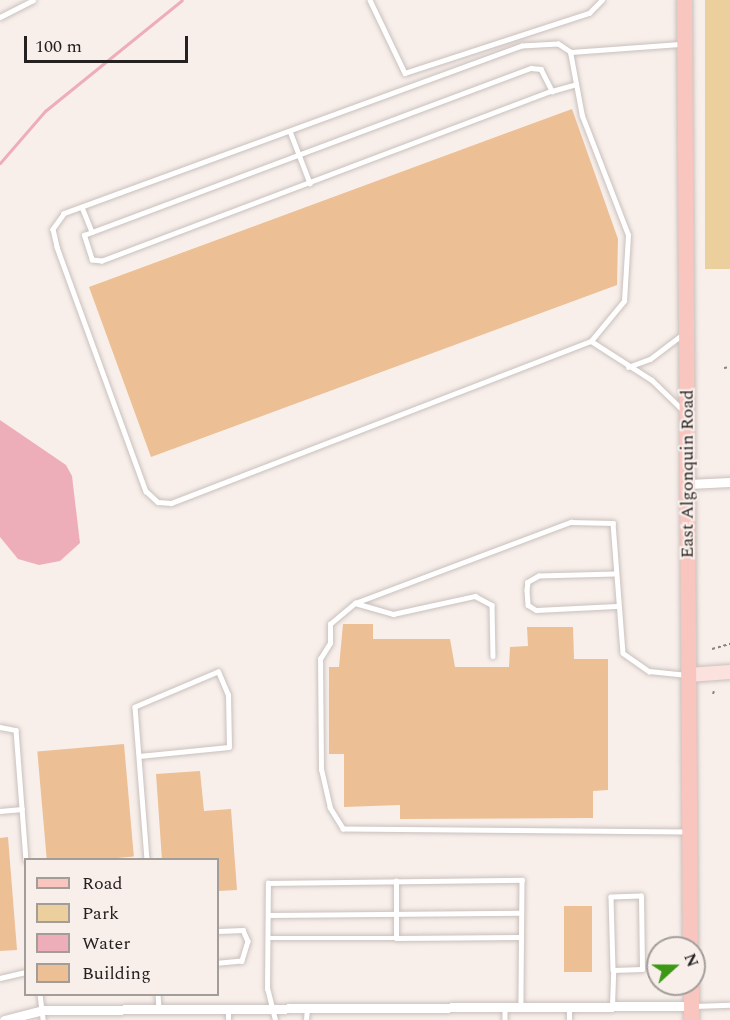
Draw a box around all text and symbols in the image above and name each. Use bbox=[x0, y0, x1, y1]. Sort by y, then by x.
scale bar bbox=[27, 24, 190, 62]
text: 100 m bbox=[35, 33, 82, 60]
street label: East Algonquin Road bbox=[677, 390, 699, 558]
legend bbox=[24, 858, 219, 996]
text: Road bbox=[82, 870, 123, 897]
text: Park bbox=[82, 900, 119, 927]
text: Water bbox=[82, 930, 130, 957]
north arrow bbox=[646, 936, 706, 996]
text: N bbox=[677, 950, 704, 971]
text: Building bbox=[82, 960, 151, 987]

